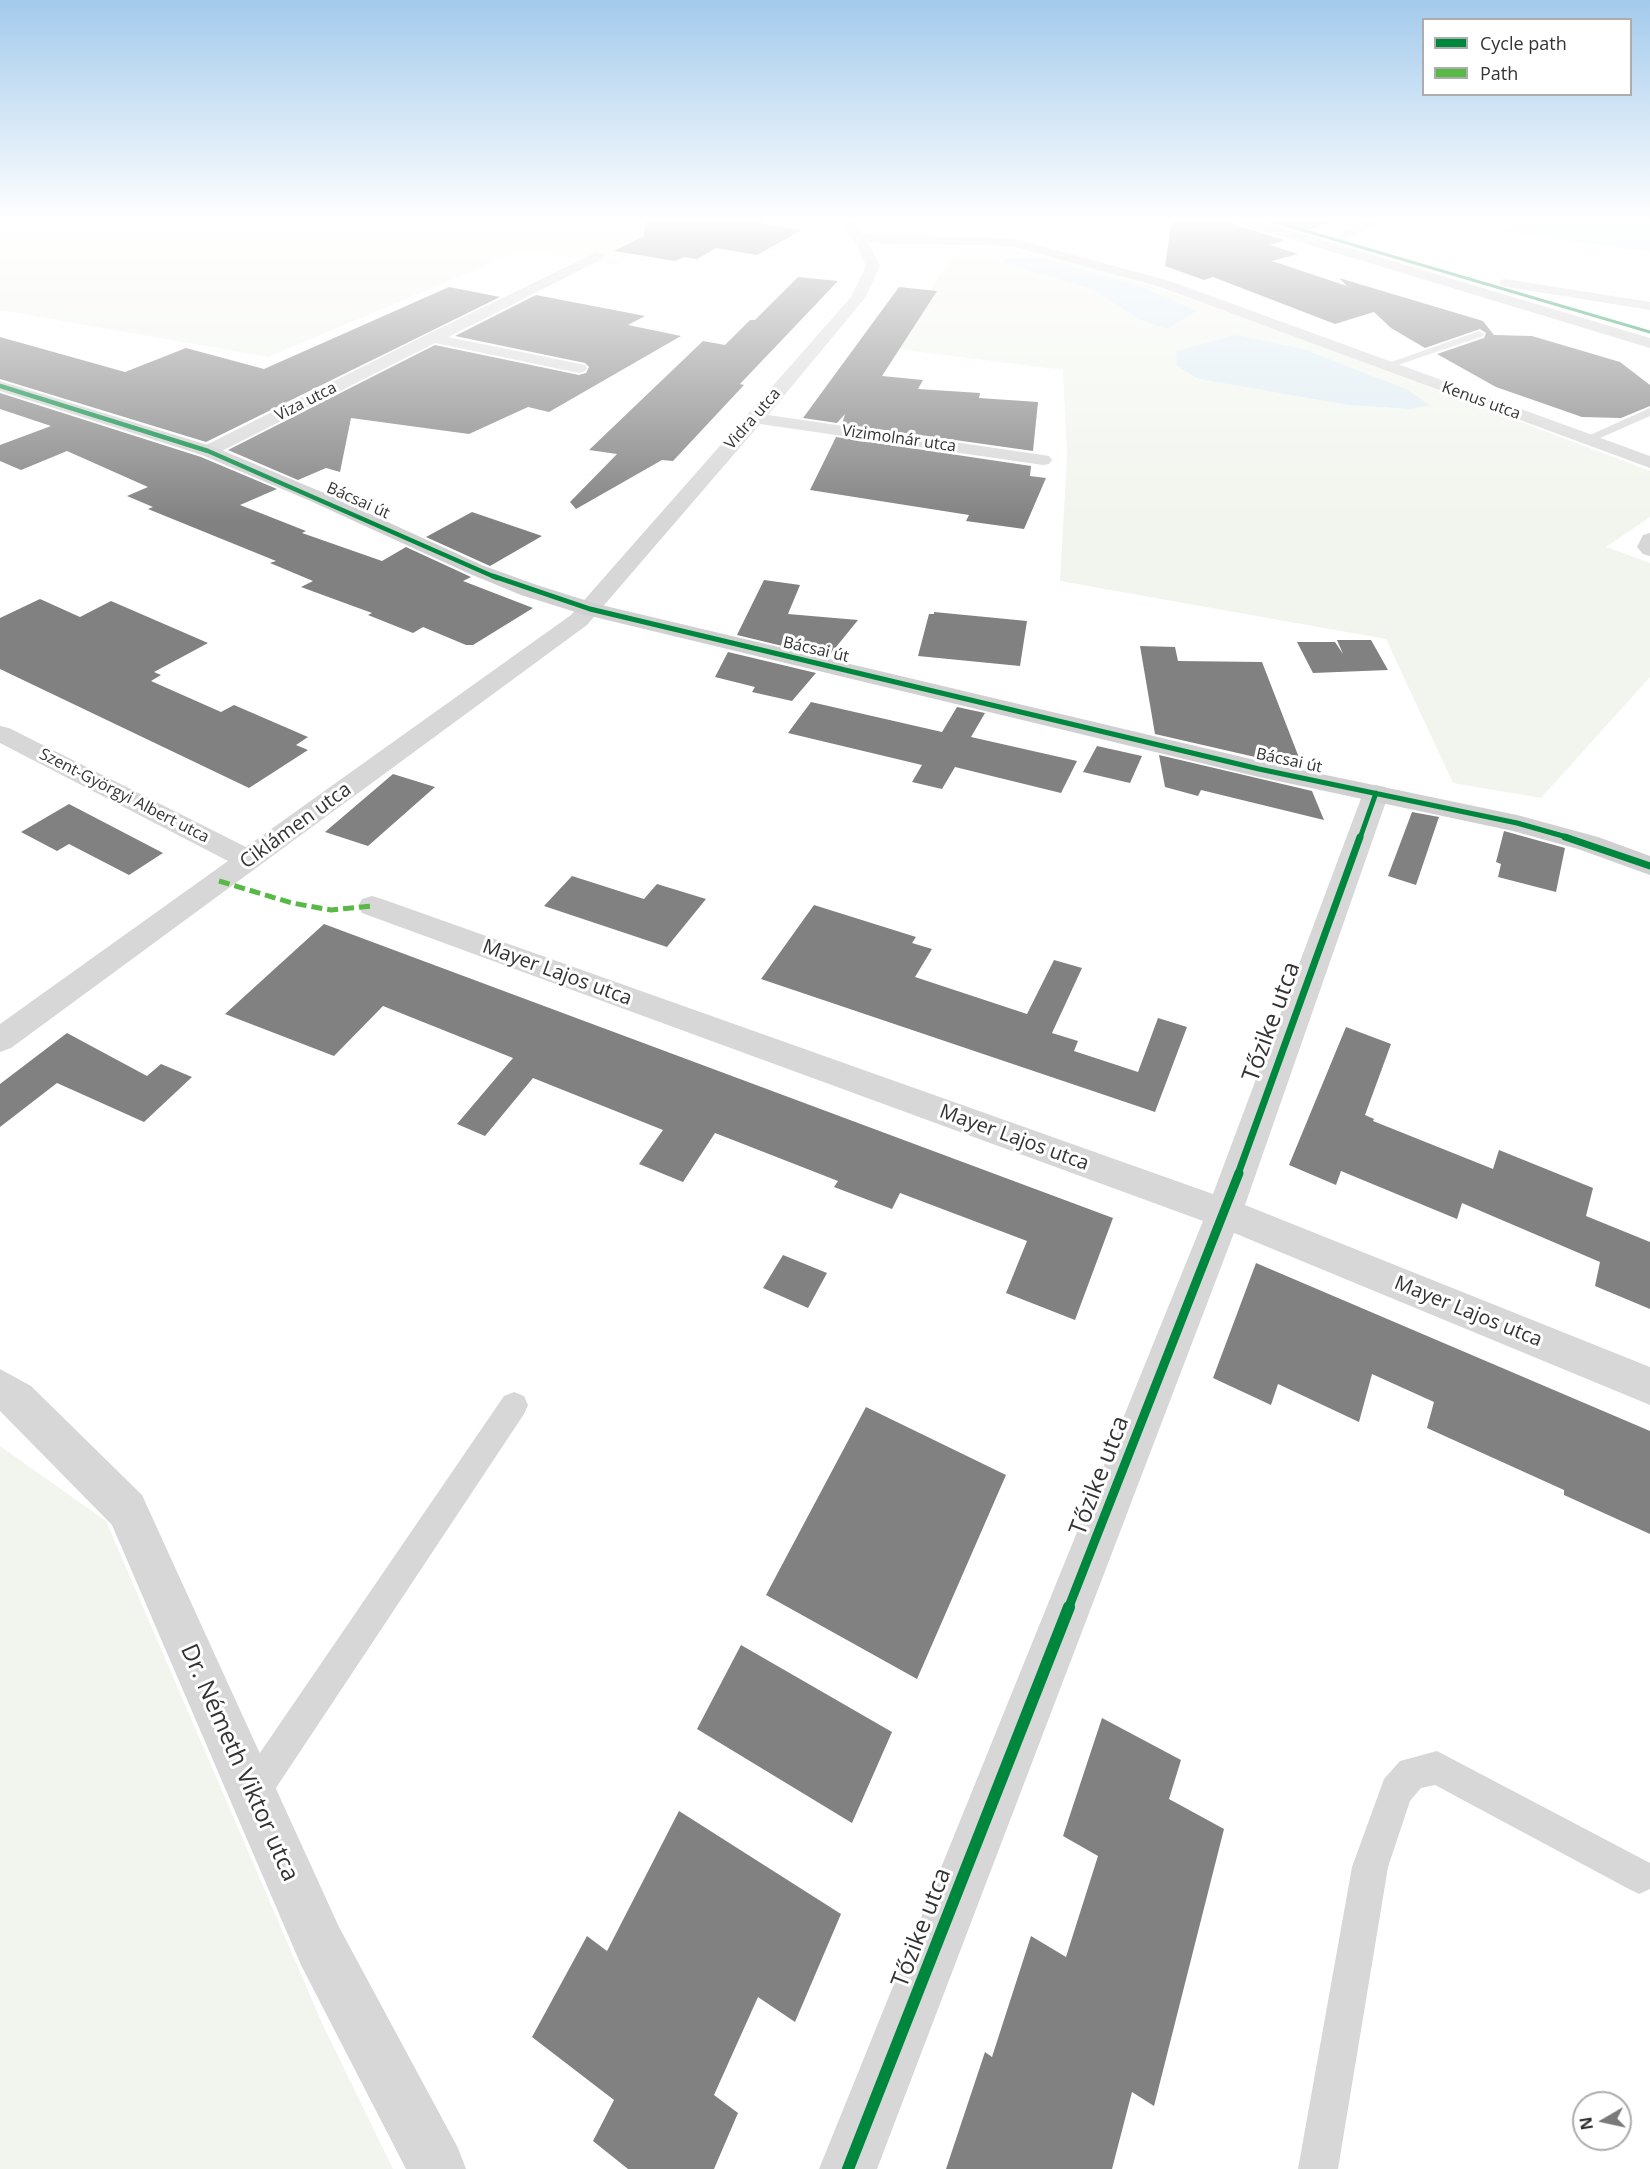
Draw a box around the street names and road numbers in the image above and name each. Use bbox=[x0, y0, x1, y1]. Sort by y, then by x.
street label: Viza utca bbox=[272, 378, 340, 426]
street label: Kenus utca bbox=[1439, 378, 1523, 424]
street label: Vidra utca bbox=[721, 384, 785, 454]
street label: Vizimolnár utca bbox=[841, 421, 957, 457]
street label: Bácsai út bbox=[323, 479, 393, 523]
street label: Bácsai út bbox=[781, 633, 851, 667]
street label: Szent-Györgyi Albert utca bbox=[36, 745, 212, 847]
street label: Bácsai út bbox=[1254, 745, 1324, 777]
street label: Ciklámen utca bbox=[236, 778, 356, 874]
street label: Mayer Lajos utca bbox=[479, 935, 635, 1011]
street label: Tőzike utca bbox=[1237, 958, 1307, 1086]
street label: Mayer Lajos utca bbox=[936, 1100, 1092, 1176]
street label: Mayer Lajos utca bbox=[1391, 1271, 1545, 1353]
street label: Tőzike utca bbox=[1064, 1412, 1136, 1540]
street label: Dr. Németh Viktor utca bbox=[174, 1640, 304, 1886]
street label: Tőzike utca bbox=[886, 1864, 958, 1992]

